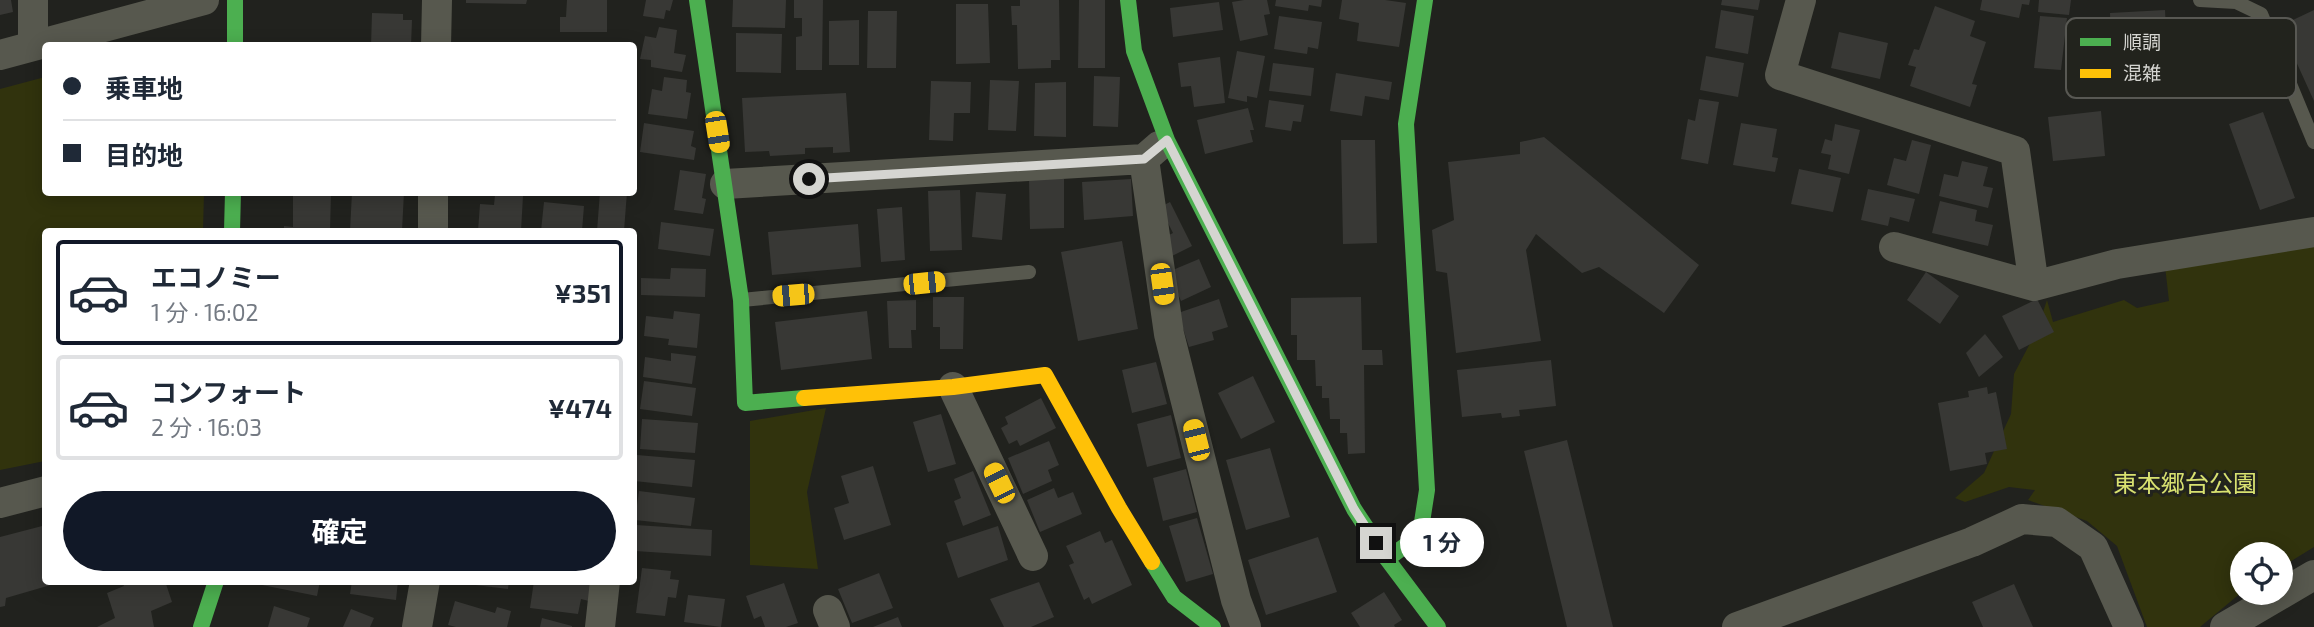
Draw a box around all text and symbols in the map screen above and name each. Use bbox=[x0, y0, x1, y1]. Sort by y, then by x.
legend bbox=[2066, 18, 2296, 98]
text: 順調 bbox=[2123, 30, 2161, 53]
text: 混雑 bbox=[2123, 61, 2161, 84]
text: 乗車地 bbox=[105, 72, 183, 103]
car bbox=[704, 110, 731, 154]
text: 目的地 bbox=[105, 139, 183, 170]
route start bbox=[793, 163, 825, 195]
icon: car bbox=[67, 261, 130, 324]
text: エコノミー bbox=[151, 261, 281, 292]
car bbox=[1149, 262, 1176, 306]
car bbox=[903, 270, 946, 296]
text: ¥351 bbox=[554, 277, 612, 308]
car bbox=[772, 283, 815, 307]
text: 1 分 · 16:02 bbox=[151, 298, 259, 326]
icon: car bbox=[67, 376, 130, 439]
text: コンフォート bbox=[151, 376, 306, 407]
text: ¥474 bbox=[548, 392, 612, 423]
text: 2 分 · 16:03 bbox=[151, 413, 262, 441]
car bbox=[1181, 417, 1212, 463]
car bbox=[981, 460, 1018, 506]
park label: 東本郷台公園 bbox=[2113, 468, 2257, 497]
button: 確定 bbox=[63, 491, 616, 571]
callout: 1 分 bbox=[1400, 518, 1484, 568]
route end bbox=[1360, 527, 1392, 559]
text: 1 分 bbox=[1423, 528, 1461, 556]
map controls bbox=[2230, 542, 2293, 605]
button: locate bbox=[2230, 542, 2293, 605]

